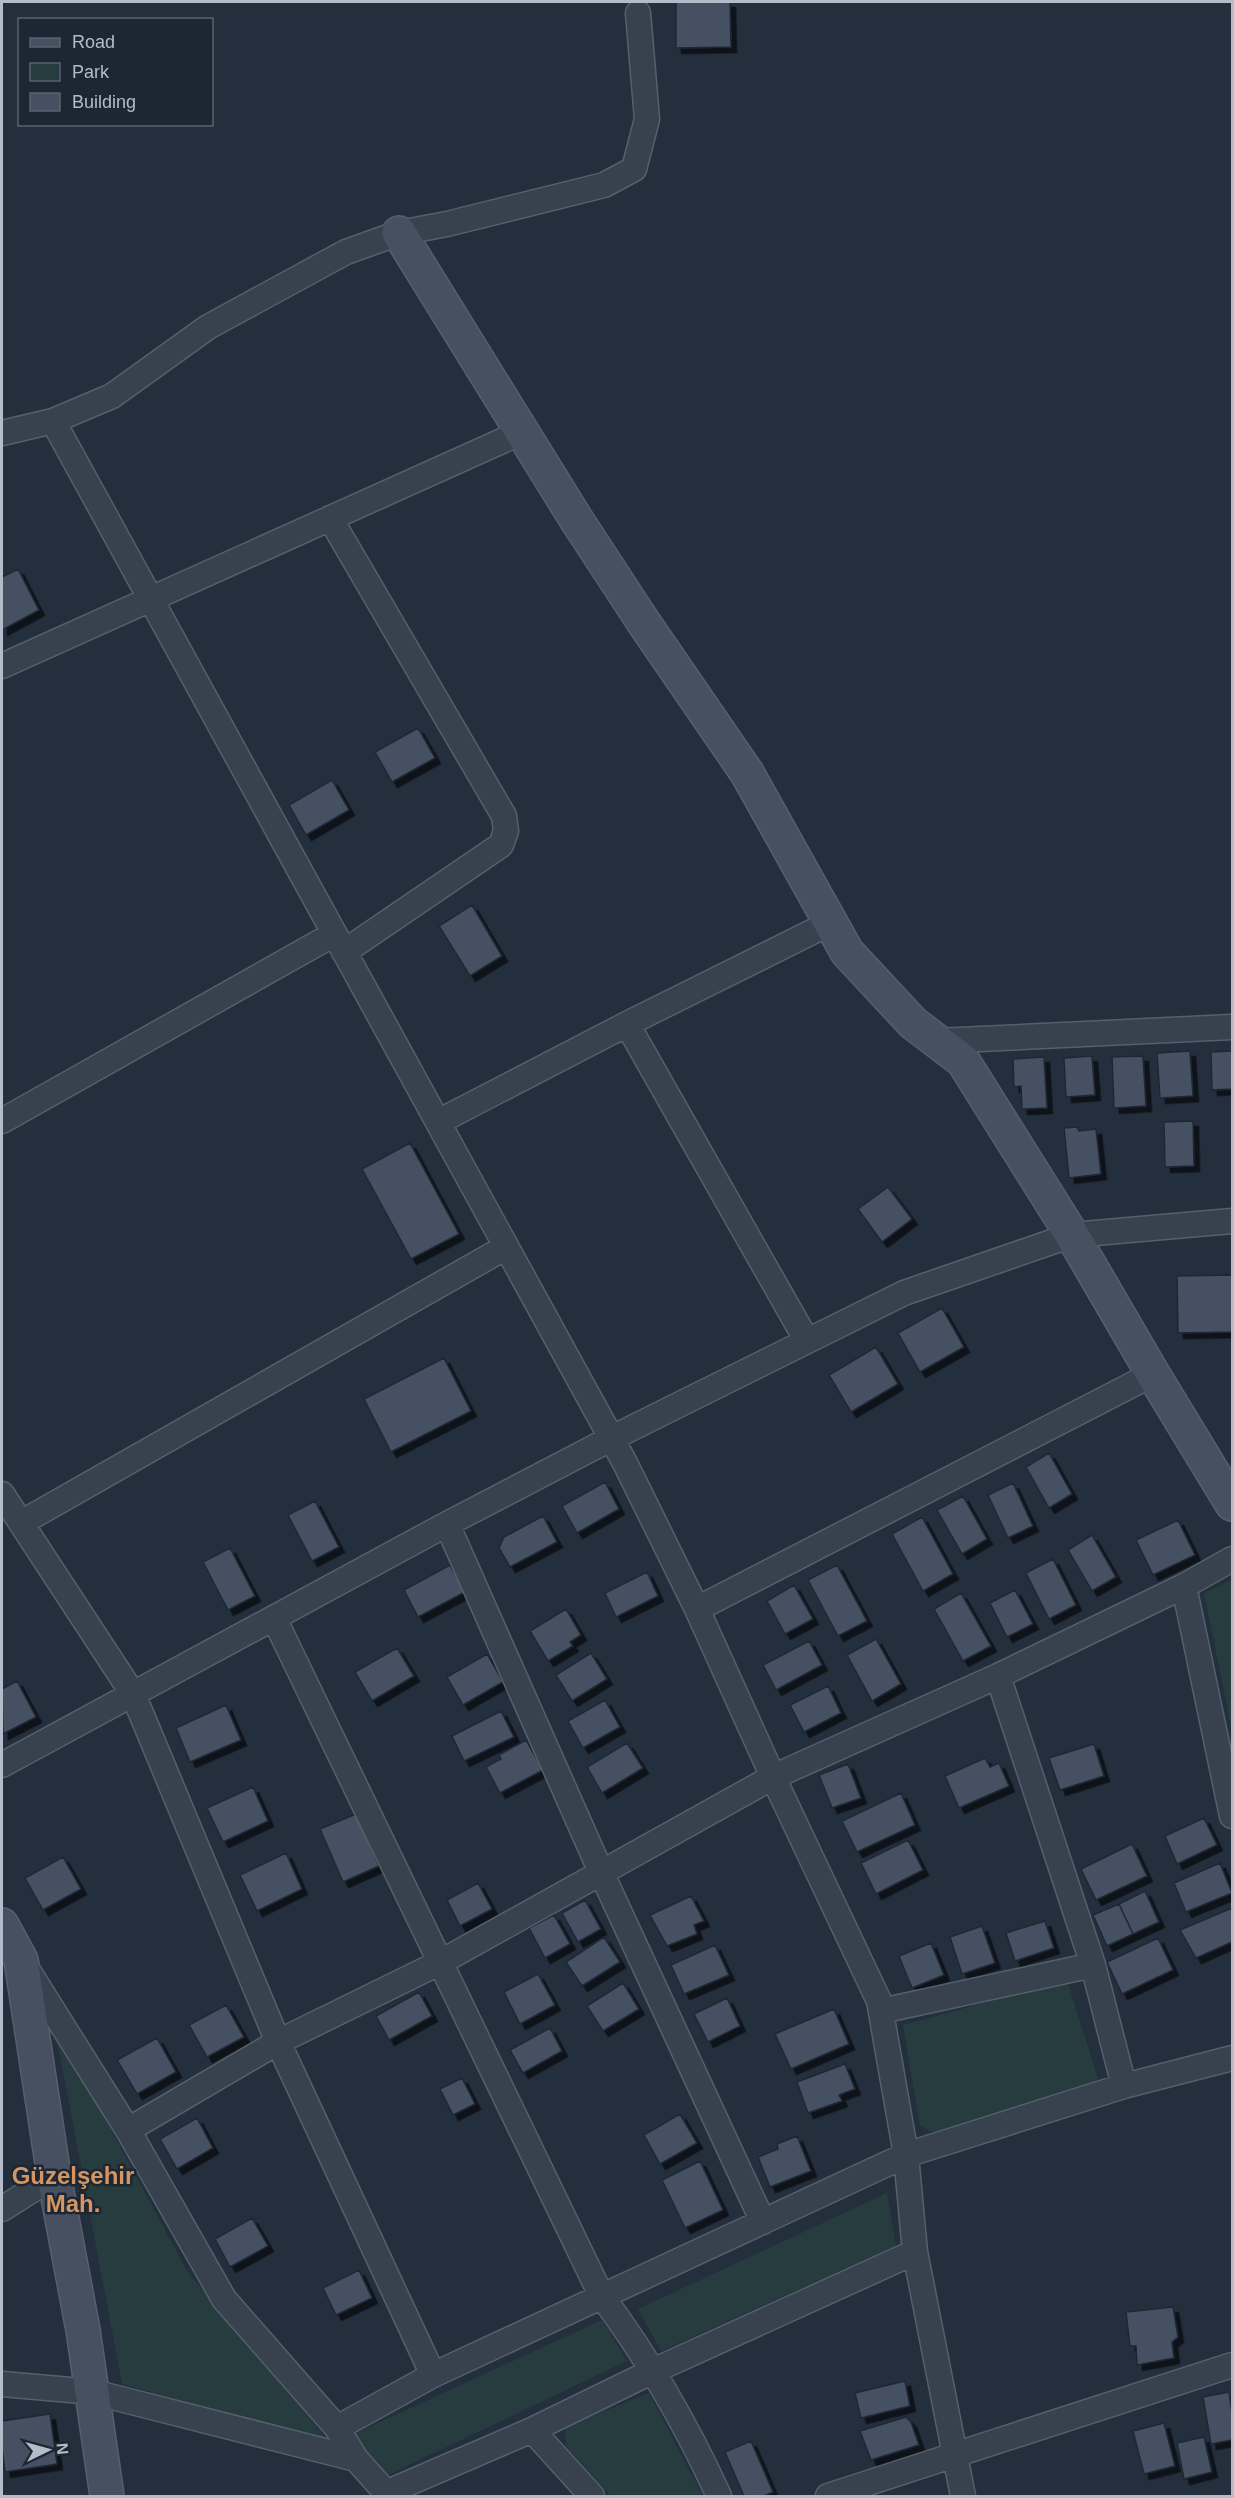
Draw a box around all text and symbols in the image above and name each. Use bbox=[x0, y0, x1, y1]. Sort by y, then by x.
legend bbox=[18, 18, 213, 126]
text: Road bbox=[72, 32, 115, 52]
text: Park bbox=[72, 62, 110, 82]
text: Building bbox=[72, 92, 136, 112]
district label: Güzelşehir Mah. bbox=[12, 2162, 134, 2217]
north arrow bbox=[18, 2420, 78, 2480]
text: N bbox=[53, 2442, 71, 2455]

